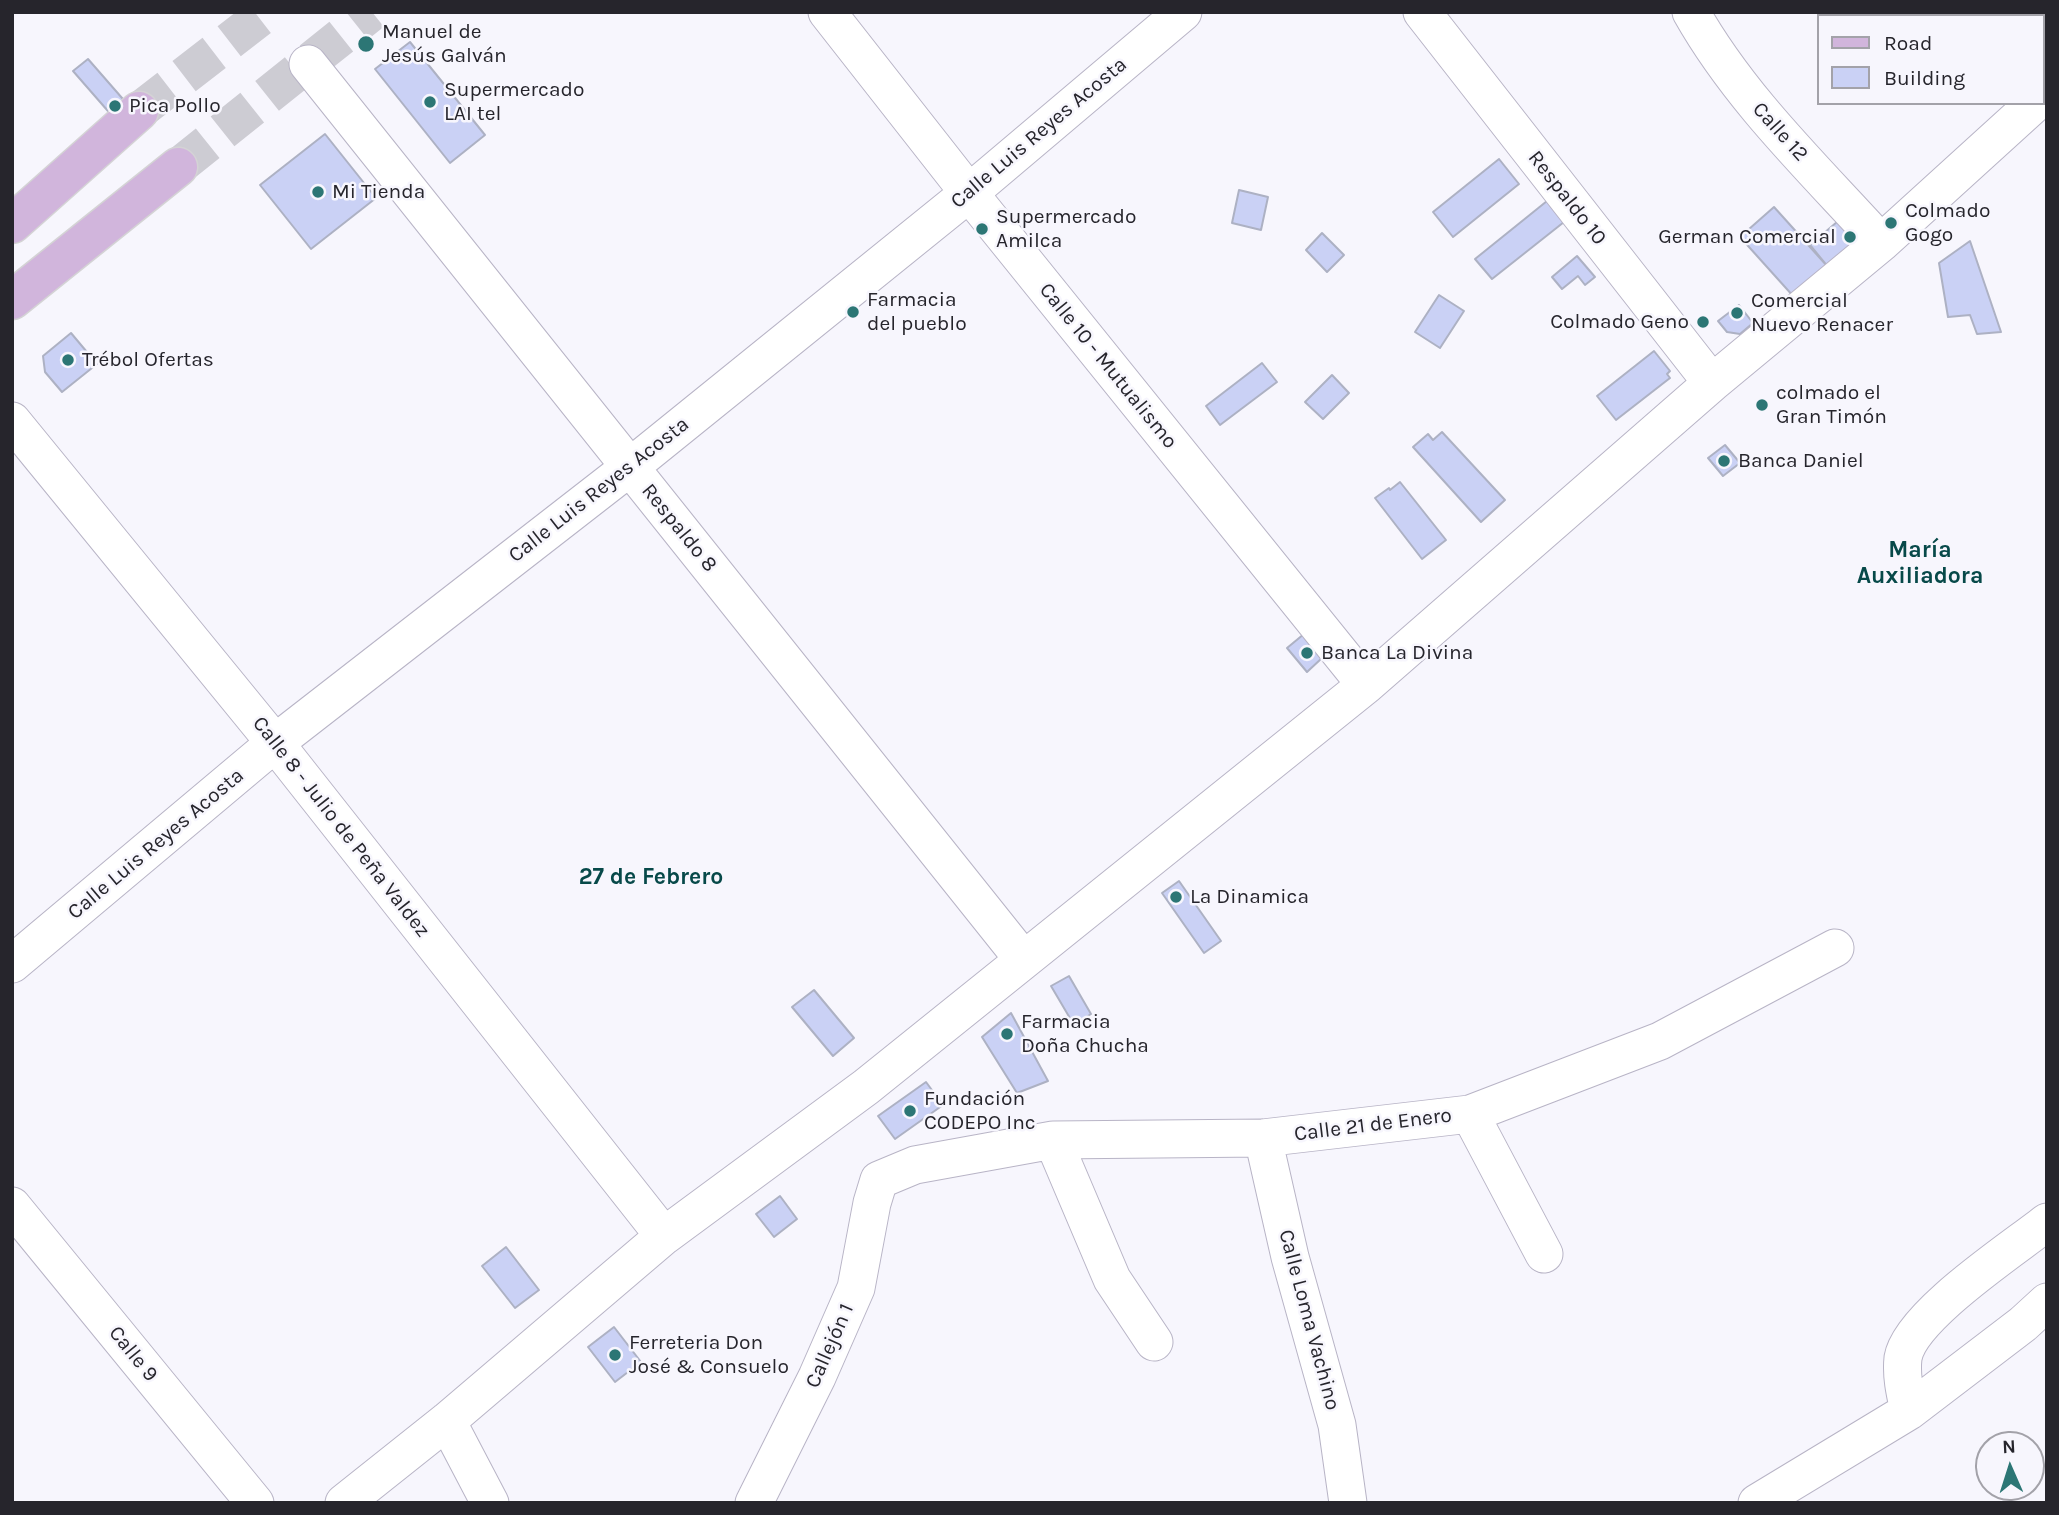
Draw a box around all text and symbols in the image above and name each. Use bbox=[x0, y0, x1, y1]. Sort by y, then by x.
legend bbox=[1818, 14, 2045, 105]
place label: Manuel de Jesús Galván bbox=[382, 19, 507, 69]
text: Road bbox=[1884, 31, 1932, 55]
marker: Manuel de Jesús Galván bbox=[356, 34, 376, 54]
street label: Calle Luis Reyes Acosta bbox=[946, 52, 1132, 214]
text: Building bbox=[1884, 66, 1965, 90]
place label: Supermercado LAI tel bbox=[444, 77, 584, 127]
place label: Pica Pollo bbox=[129, 93, 221, 119]
marker: Supermercado LAI tel bbox=[422, 94, 438, 110]
street label: Calle 12 bbox=[1747, 97, 1813, 167]
marker: Pica Pollo bbox=[107, 98, 123, 114]
street label: Respaldo 10 bbox=[1522, 146, 1612, 250]
place label: Mi Tienda bbox=[332, 179, 425, 205]
marker: Mi Tienda bbox=[310, 184, 326, 200]
place label: Colmado Gogo bbox=[1905, 198, 1990, 248]
place label: Supermercado Amilca bbox=[996, 204, 1136, 254]
marker: Colmado Gogo bbox=[1883, 215, 1899, 231]
marker: Supermercado Amilca bbox=[974, 221, 990, 237]
place label: German Comercial bbox=[1658, 224, 1836, 250]
marker: German Comercial bbox=[1842, 229, 1858, 245]
street label: Calle 10 - Mutualismo bbox=[1034, 278, 1182, 454]
place label: Farmacia del pueblo bbox=[867, 287, 967, 337]
place label: Comercial Nuevo Renacer bbox=[1751, 288, 1893, 338]
marker: Farmacia del pueblo bbox=[845, 304, 861, 320]
marker: Comercial Nuevo Renacer bbox=[1729, 305, 1745, 321]
place label: Colmado Geno bbox=[1550, 309, 1689, 335]
marker: Colmado Geno bbox=[1695, 314, 1711, 330]
place label: Trébol Ofertas bbox=[82, 347, 214, 373]
marker: Trébol Ofertas bbox=[60, 352, 76, 368]
place label: colmado el Gran Timón bbox=[1776, 380, 1887, 430]
marker: colmado el Gran Timón bbox=[1754, 397, 1770, 413]
street label: Calle Luis Reyes Acosta bbox=[504, 412, 694, 568]
place label: Banca Daniel bbox=[1738, 448, 1864, 474]
marker: Banca Daniel bbox=[1716, 453, 1732, 469]
street label: Respaldo 8 bbox=[636, 479, 722, 577]
district label: María Auxiliadora bbox=[1857, 536, 1983, 590]
place label: Banca La Divina bbox=[1321, 640, 1473, 666]
marker: Banca La Divina bbox=[1299, 645, 1315, 661]
street label: Calle 8 - Julio de Peña Valdez bbox=[247, 711, 435, 943]
street label: Calle Luis Reyes Acosta bbox=[63, 763, 249, 925]
district label: 27 de Febrero bbox=[579, 863, 723, 891]
place label: La Dinamica bbox=[1190, 884, 1309, 910]
marker: La Dinamica bbox=[1168, 889, 1184, 905]
place label: Farmacia Doña Chucha bbox=[1021, 1009, 1149, 1059]
marker: Farmacia Doña Chucha bbox=[999, 1026, 1015, 1042]
place label: Fundación CODEPO Inc bbox=[924, 1086, 1036, 1136]
marker: Fundación CODEPO Inc bbox=[902, 1103, 918, 1119]
street label: Calle 21 de Enero bbox=[1293, 1103, 1453, 1147]
street label: Calle Loma Vachino bbox=[1273, 1227, 1345, 1413]
street label: Callejón 1 bbox=[800, 1300, 860, 1392]
street label: Calle 9 bbox=[103, 1321, 163, 1387]
place label: Ferreteria Don José & Consuelo bbox=[629, 1330, 789, 1380]
marker: Ferreteria Don José & Consuelo bbox=[607, 1347, 623, 1363]
north arrow bbox=[1975, 1431, 2045, 1501]
text: N bbox=[2002, 1436, 2016, 1458]

